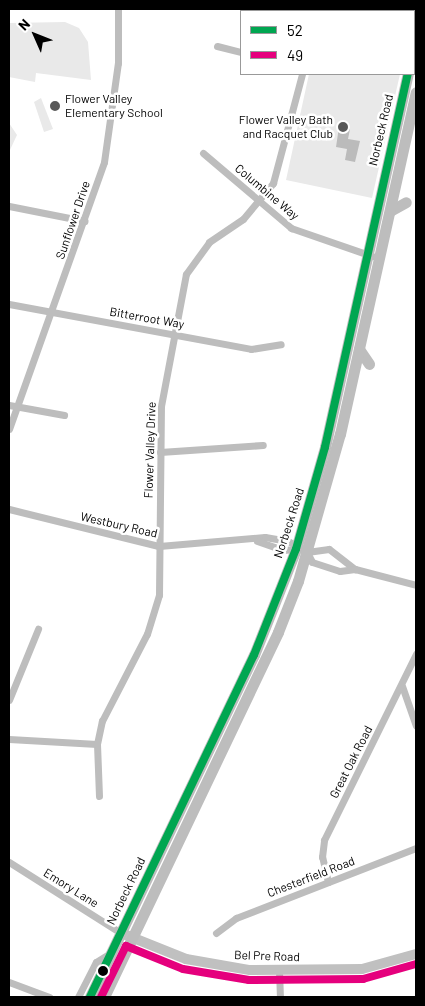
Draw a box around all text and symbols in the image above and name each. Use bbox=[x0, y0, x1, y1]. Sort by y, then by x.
north arrow bbox=[10, 10, 60, 60]
legend bbox=[240, 10, 415, 75]
text: N bbox=[15, 15, 33, 33]
text: 52 bbox=[287, 21, 303, 39]
text: 49 bbox=[287, 46, 303, 64]
place label: Flower Valley Elementary School bbox=[65, 92, 163, 120]
street label: Norbeck Road bbox=[366, 93, 396, 167]
marker: Flower Valley Elementary School bbox=[49, 100, 61, 112]
place label: Flower Valley Bath and Racquet Club bbox=[239, 113, 333, 141]
marker: Flower Valley Bath and Racquet Club bbox=[337, 121, 349, 133]
street label: Columbine Way bbox=[232, 161, 302, 223]
street label: Sunflower Drive bbox=[53, 179, 93, 261]
street label: Bitterroot Way bbox=[109, 304, 185, 332]
street label: Flower Valley Drive bbox=[141, 402, 159, 498]
street label: Norbeck Road bbox=[271, 486, 307, 560]
street label: Westbury Road bbox=[79, 509, 159, 541]
street label: Great Oak Road bbox=[327, 723, 375, 801]
street label: Chesterfield Road bbox=[265, 854, 357, 900]
street label: Norbeck Road bbox=[104, 855, 148, 927]
street label: Emory Lane bbox=[41, 865, 101, 911]
street label: Bel Pre Road bbox=[234, 948, 300, 964]
unlabelled marker bbox=[98, 966, 108, 976]

